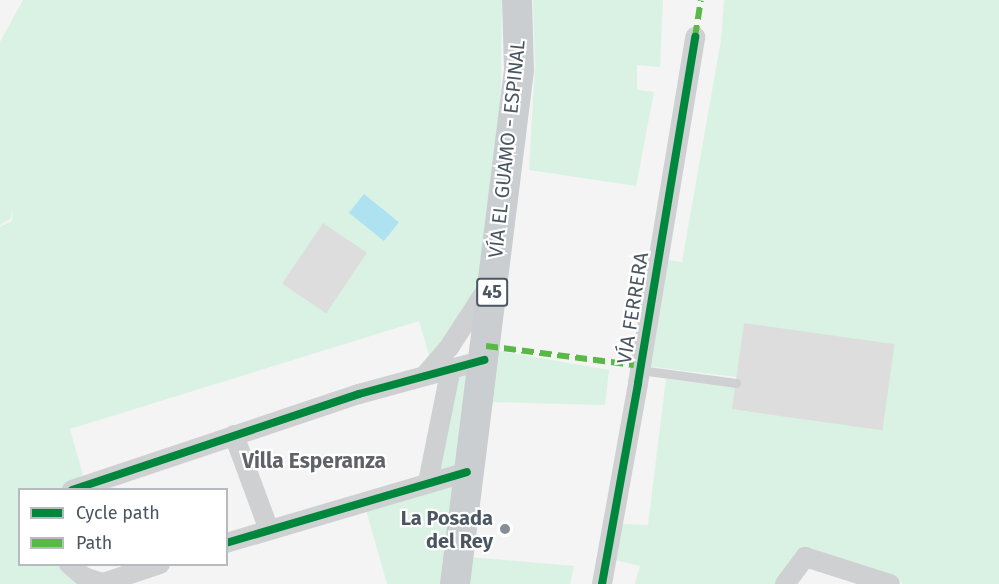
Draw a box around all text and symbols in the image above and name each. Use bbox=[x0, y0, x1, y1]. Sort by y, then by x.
street label: VÍA EL GUAMO - ESPINAL bbox=[484, 39, 530, 259]
street label: VÍA FERRERA bbox=[612, 250, 654, 366]
road number: 45 bbox=[476, 277, 508, 307]
district label: Villa Esperanza bbox=[242, 448, 386, 474]
legend bbox=[18, 488, 228, 566]
text: Cycle path bbox=[76, 502, 160, 524]
place label: La Posada del Rey bbox=[401, 506, 493, 553]
marker: La Posada del Rey bbox=[498, 522, 512, 536]
text: Path bbox=[76, 532, 112, 554]

